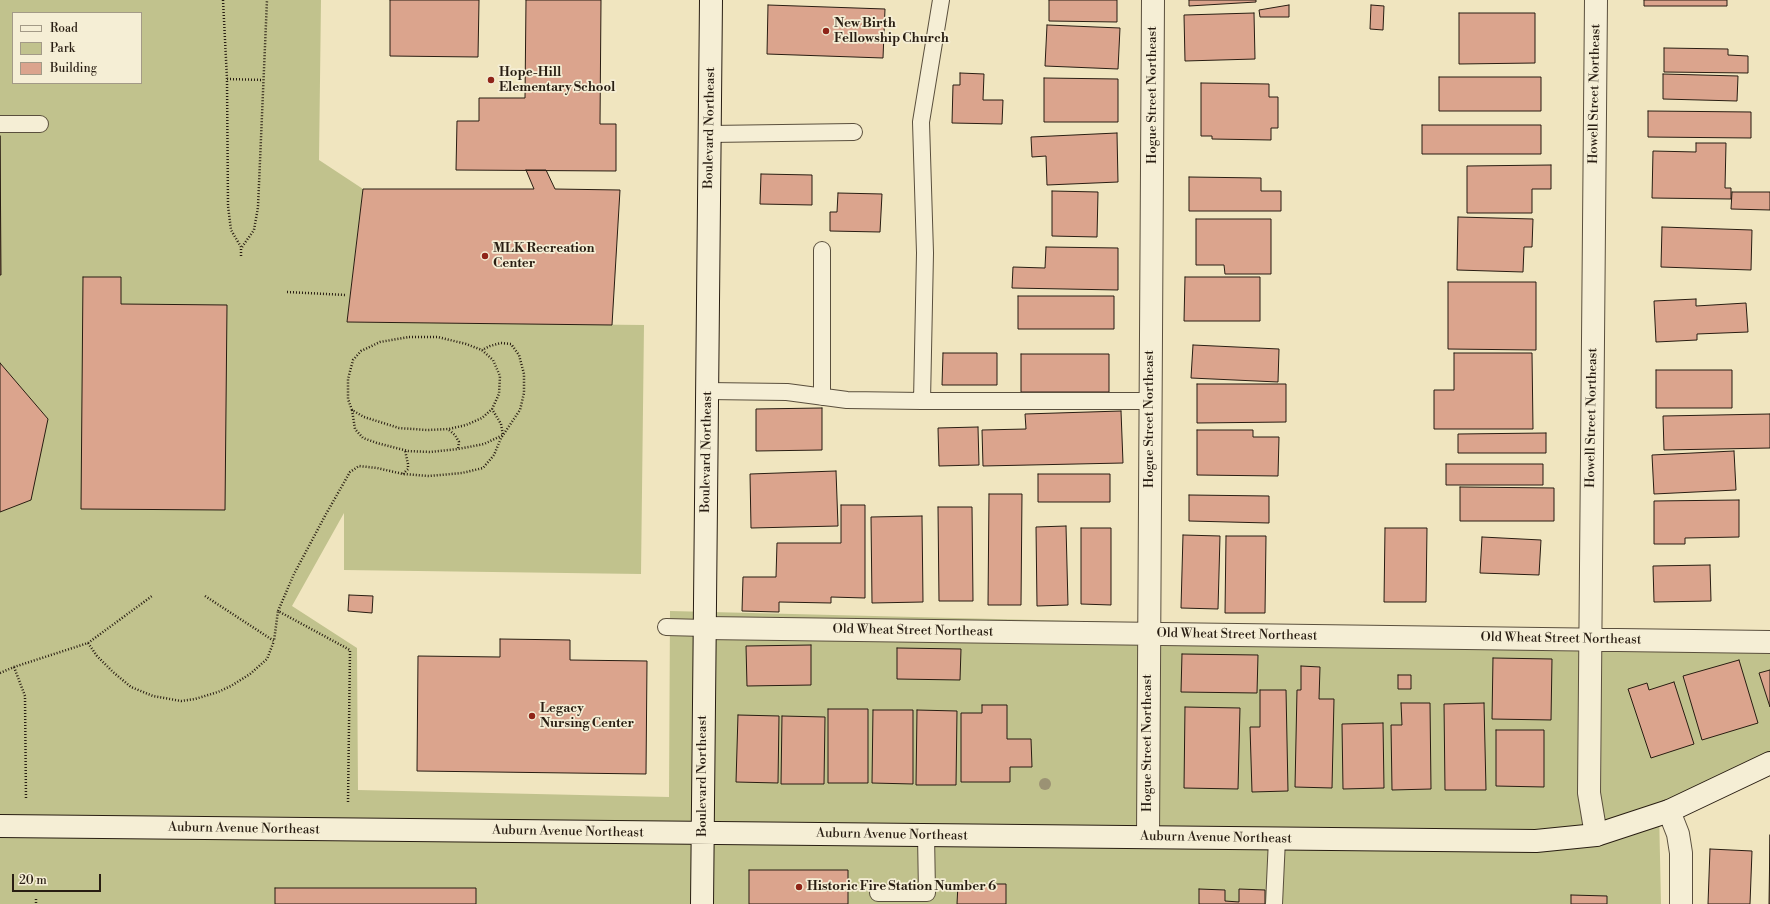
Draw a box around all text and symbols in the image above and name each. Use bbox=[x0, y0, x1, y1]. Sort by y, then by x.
legend bbox=[12, 12, 142, 84]
place label: New Birth Fellowship Church bbox=[834, 16, 949, 47]
text: Road bbox=[50, 21, 78, 36]
street label: Howell Street Northeast bbox=[1586, 24, 1604, 164]
marker: New Birth Fellowship Church bbox=[821, 26, 831, 36]
street label: Hogue Street Northeast bbox=[1145, 26, 1161, 164]
text: Park bbox=[50, 41, 75, 56]
text: Building bbox=[50, 61, 97, 76]
place label: Hope-Hill Elementary School bbox=[499, 65, 615, 96]
street label: Boulevard Northeast bbox=[701, 67, 719, 189]
marker: Hope-Hill Elementary School bbox=[486, 75, 496, 85]
place label: MLK Recreation Center bbox=[493, 241, 595, 272]
marker: MLK Recreation Center bbox=[480, 251, 490, 261]
street label: Howell Street Northeast bbox=[1583, 348, 1601, 488]
street label: Hogue Street Northeast bbox=[1142, 350, 1158, 488]
street label: Boulevard Northeast bbox=[698, 391, 716, 513]
street label: Old Wheat Street Northeast bbox=[832, 622, 994, 640]
street label: Old Wheat Street Northeast bbox=[1156, 626, 1318, 644]
street label: Old Wheat Street Northeast bbox=[1480, 630, 1642, 648]
street label: Hogue Street Northeast bbox=[1140, 674, 1156, 812]
place label: Legacy Nursing Center bbox=[540, 701, 634, 732]
marker: Legacy Nursing Center bbox=[527, 711, 537, 721]
street label: Boulevard Northeast bbox=[695, 715, 711, 837]
street label: Auburn Avenue Northeast bbox=[168, 820, 320, 838]
street label: Auburn Avenue Northeast bbox=[492, 823, 644, 841]
street label: Auburn Avenue Northeast bbox=[816, 826, 968, 844]
street label: Auburn Avenue Northeast bbox=[1140, 829, 1292, 847]
scale bar bbox=[14, 866, 103, 892]
text: 20 m bbox=[19, 873, 47, 888]
place label: Historic Fire Station Number 6 bbox=[807, 879, 996, 895]
marker: Historic Fire Station Number 6 bbox=[794, 882, 804, 892]

